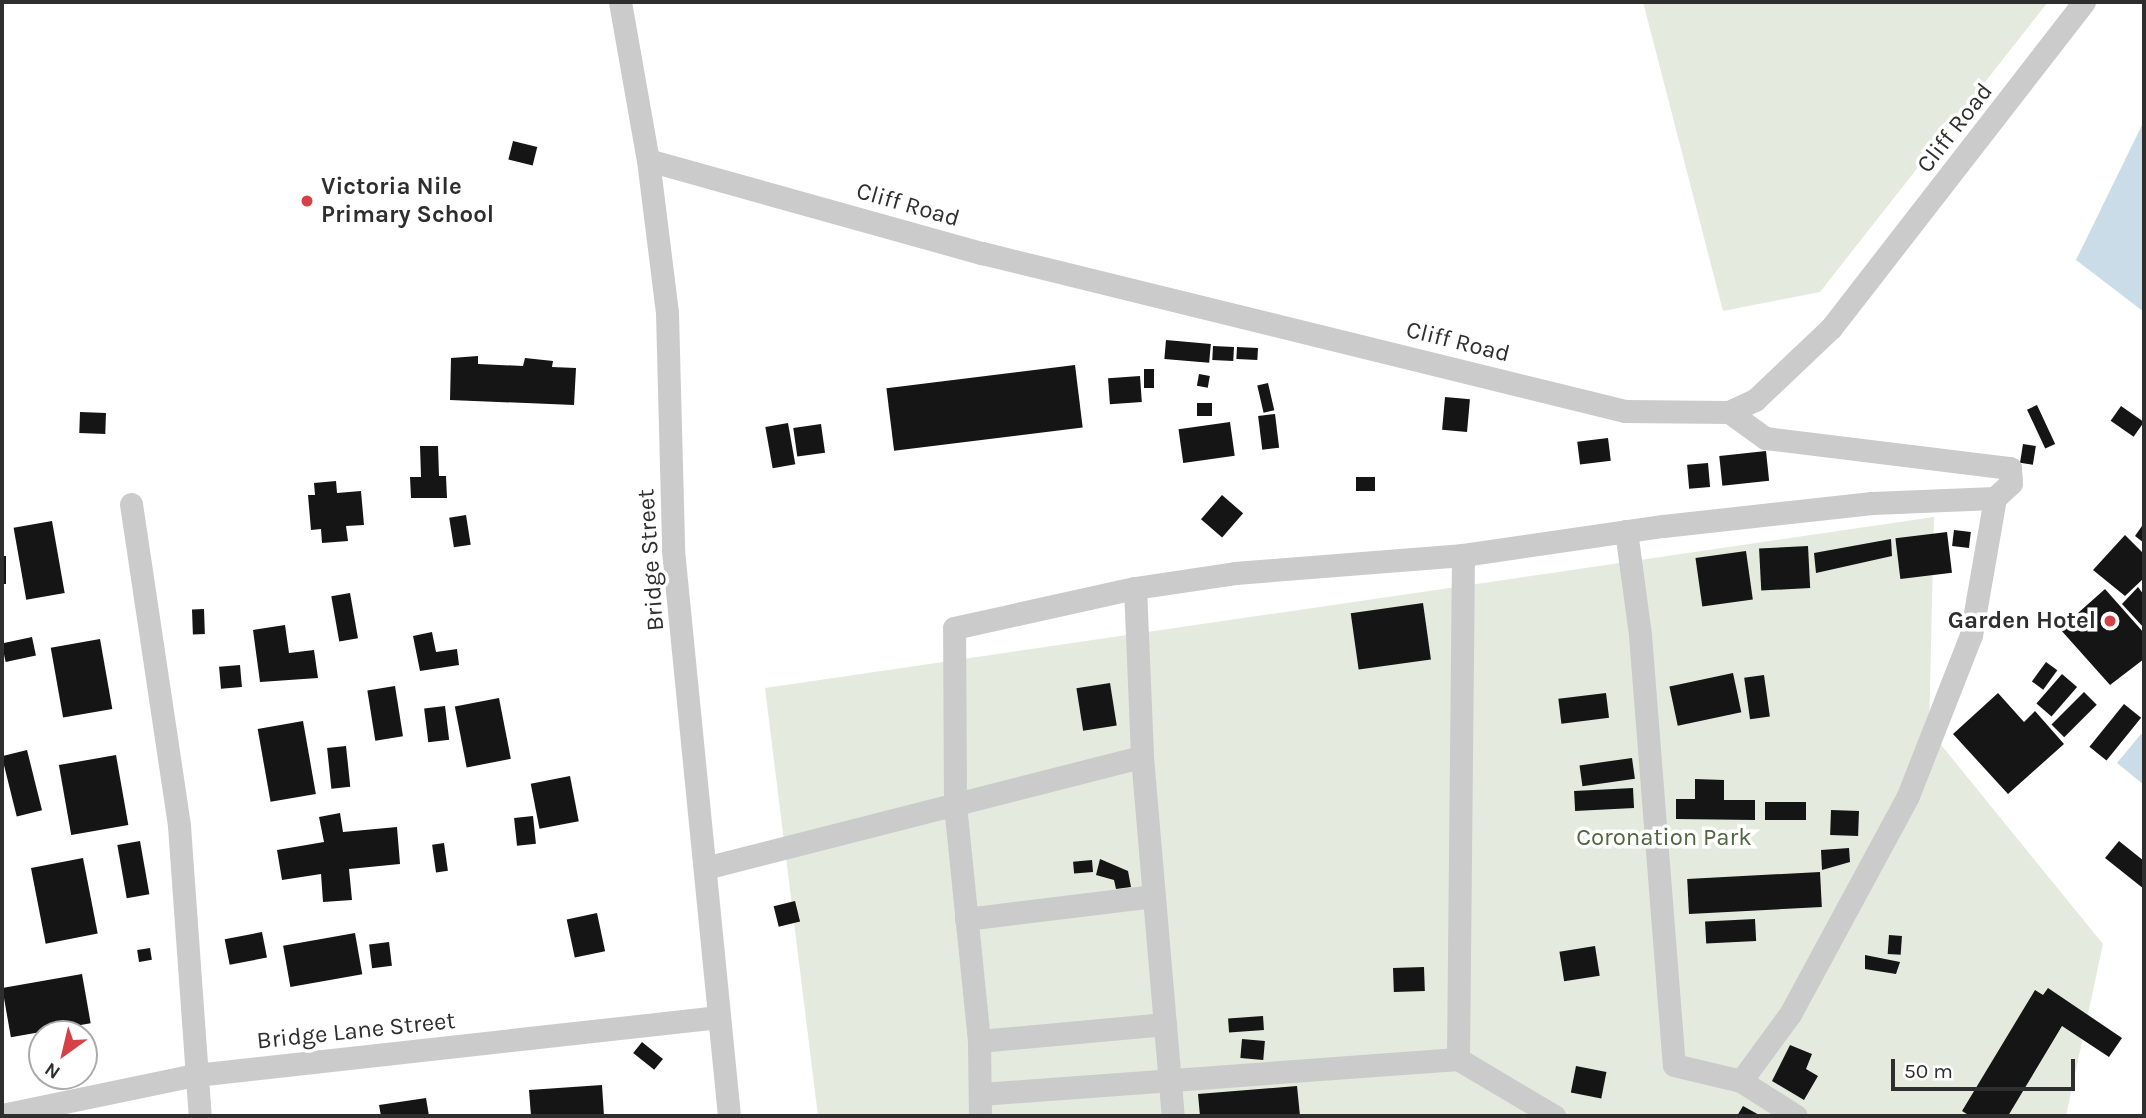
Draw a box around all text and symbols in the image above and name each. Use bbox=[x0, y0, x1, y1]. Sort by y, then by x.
street label: Cliff Road bbox=[1911, 77, 1999, 179]
place label: Victoria Nile Primary School bbox=[321, 173, 494, 229]
street label: Cliff Road bbox=[853, 177, 963, 233]
marker: Victoria Nile Primary School bbox=[299, 193, 315, 209]
street label: Cliff Road bbox=[1403, 315, 1513, 369]
street label: Bridge Street bbox=[632, 488, 670, 632]
place label: Garden Hotel bbox=[1948, 607, 2096, 635]
marker: Garden Hotel bbox=[2102, 613, 2118, 629]
park label: Coronation Park bbox=[1576, 824, 1752, 852]
street label: Bridge Lane Street bbox=[255, 1006, 457, 1056]
north arrow bbox=[28, 1020, 98, 1090]
scale bar bbox=[1894, 1044, 2078, 1088]
text: N bbox=[41, 1058, 64, 1084]
text: 50 m bbox=[1904, 1059, 1953, 1083]

